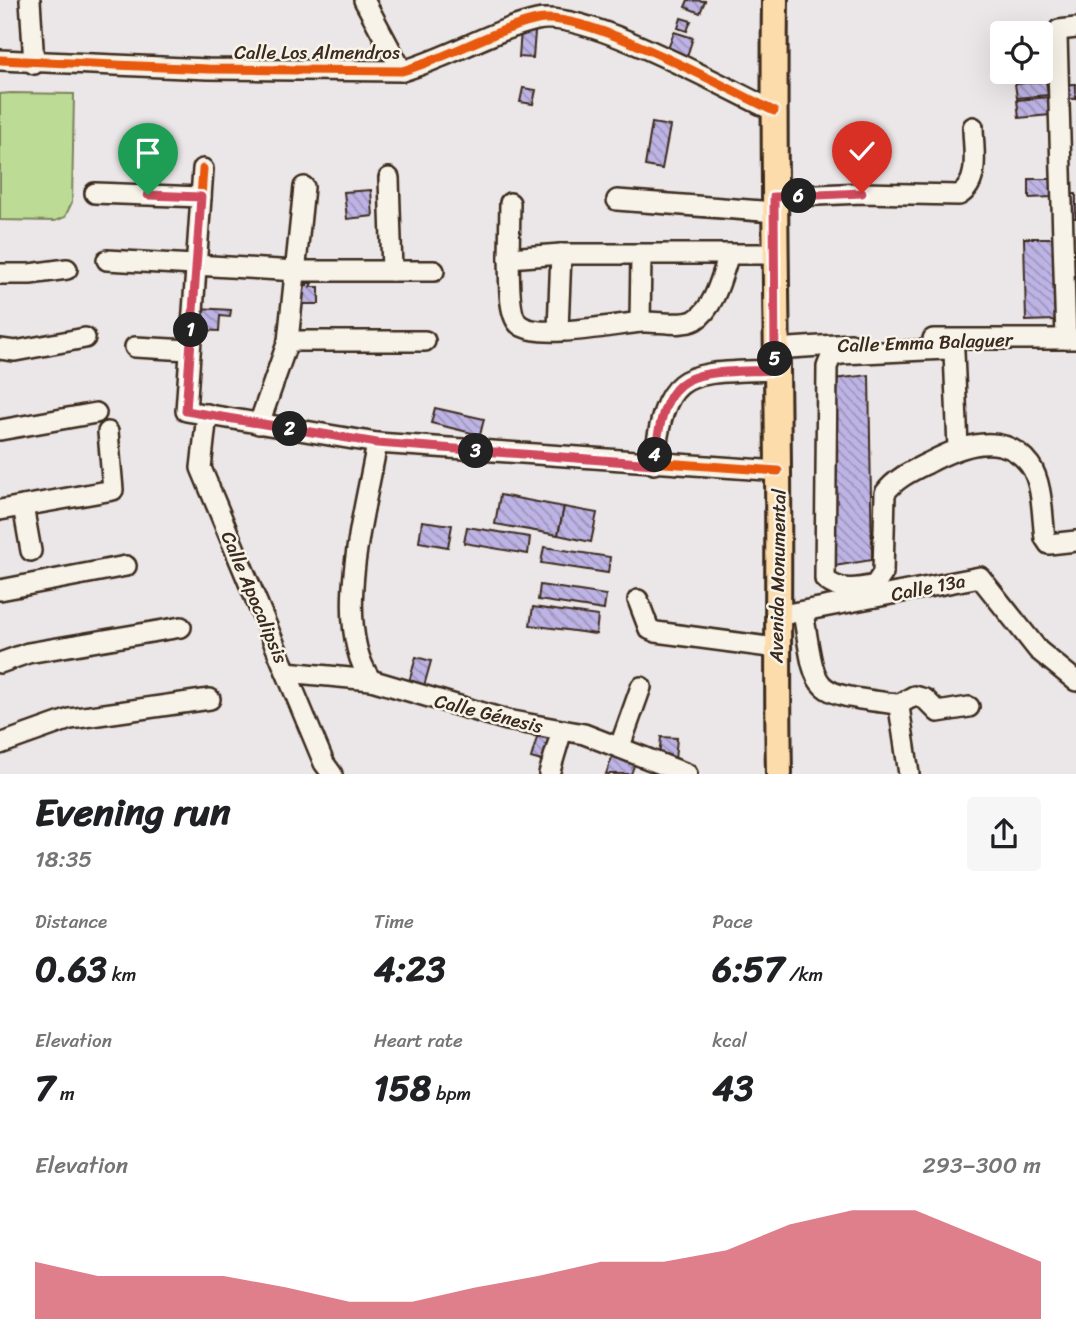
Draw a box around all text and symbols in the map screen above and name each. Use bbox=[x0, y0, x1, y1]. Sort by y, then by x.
map controls bbox=[990, 21, 1053, 84]
button: locate bbox=[990, 21, 1053, 84]
street label: Calle Los Almendros bbox=[234, 36, 400, 69]
pin bbox=[832, 121, 892, 193]
pin bbox=[118, 123, 178, 195]
icon: check bbox=[843, 132, 881, 170]
icon: arrive bbox=[129, 134, 167, 172]
pin: 6 bbox=[782, 178, 816, 214]
text: 6 bbox=[793, 179, 804, 212]
pin: 1 bbox=[174, 312, 208, 348]
text: 1 bbox=[186, 313, 195, 346]
street label: Calle Emma Balaguer bbox=[837, 323, 1014, 362]
pin: 5 bbox=[758, 342, 792, 376]
text: 5 bbox=[769, 342, 780, 375]
pin: 2 bbox=[272, 412, 308, 446]
text: 2 bbox=[284, 412, 295, 445]
pin: 3 bbox=[458, 434, 494, 468]
text: 3 bbox=[470, 434, 481, 467]
pin: 4 bbox=[638, 438, 672, 472]
text: 4 bbox=[649, 438, 660, 471]
street label: Avenida Monumental bbox=[759, 488, 796, 664]
street label: Calle Apocalipsis bbox=[212, 526, 297, 669]
street label: Calle 13a bbox=[888, 564, 969, 611]
street label: Calle Génesis bbox=[431, 684, 547, 743]
text: Evening run bbox=[35, 779, 231, 846]
button: share bbox=[967, 797, 1041, 871]
text: 18:35 bbox=[35, 839, 92, 880]
text: Distance bbox=[35, 905, 107, 938]
text: Time bbox=[374, 905, 414, 938]
text: Pace bbox=[712, 905, 753, 938]
text: 0.63 bbox=[35, 938, 107, 1000]
text: 4:23 bbox=[374, 938, 446, 1000]
text: 6:57 bbox=[712, 938, 784, 1000]
text: km bbox=[107, 958, 136, 991]
text: /km bbox=[784, 958, 823, 991]
text: Elevation bbox=[35, 1024, 112, 1057]
text: Heart rate bbox=[374, 1024, 463, 1057]
text: kcal bbox=[712, 1024, 747, 1057]
text: 7 bbox=[35, 1057, 55, 1119]
text: 158 bbox=[374, 1057, 431, 1119]
text: 43 bbox=[712, 1057, 753, 1119]
text: m bbox=[55, 1077, 75, 1110]
text: bpm bbox=[431, 1077, 471, 1110]
text: Elevation bbox=[35, 1145, 128, 1186]
text: 293–300 m bbox=[923, 1145, 1041, 1186]

